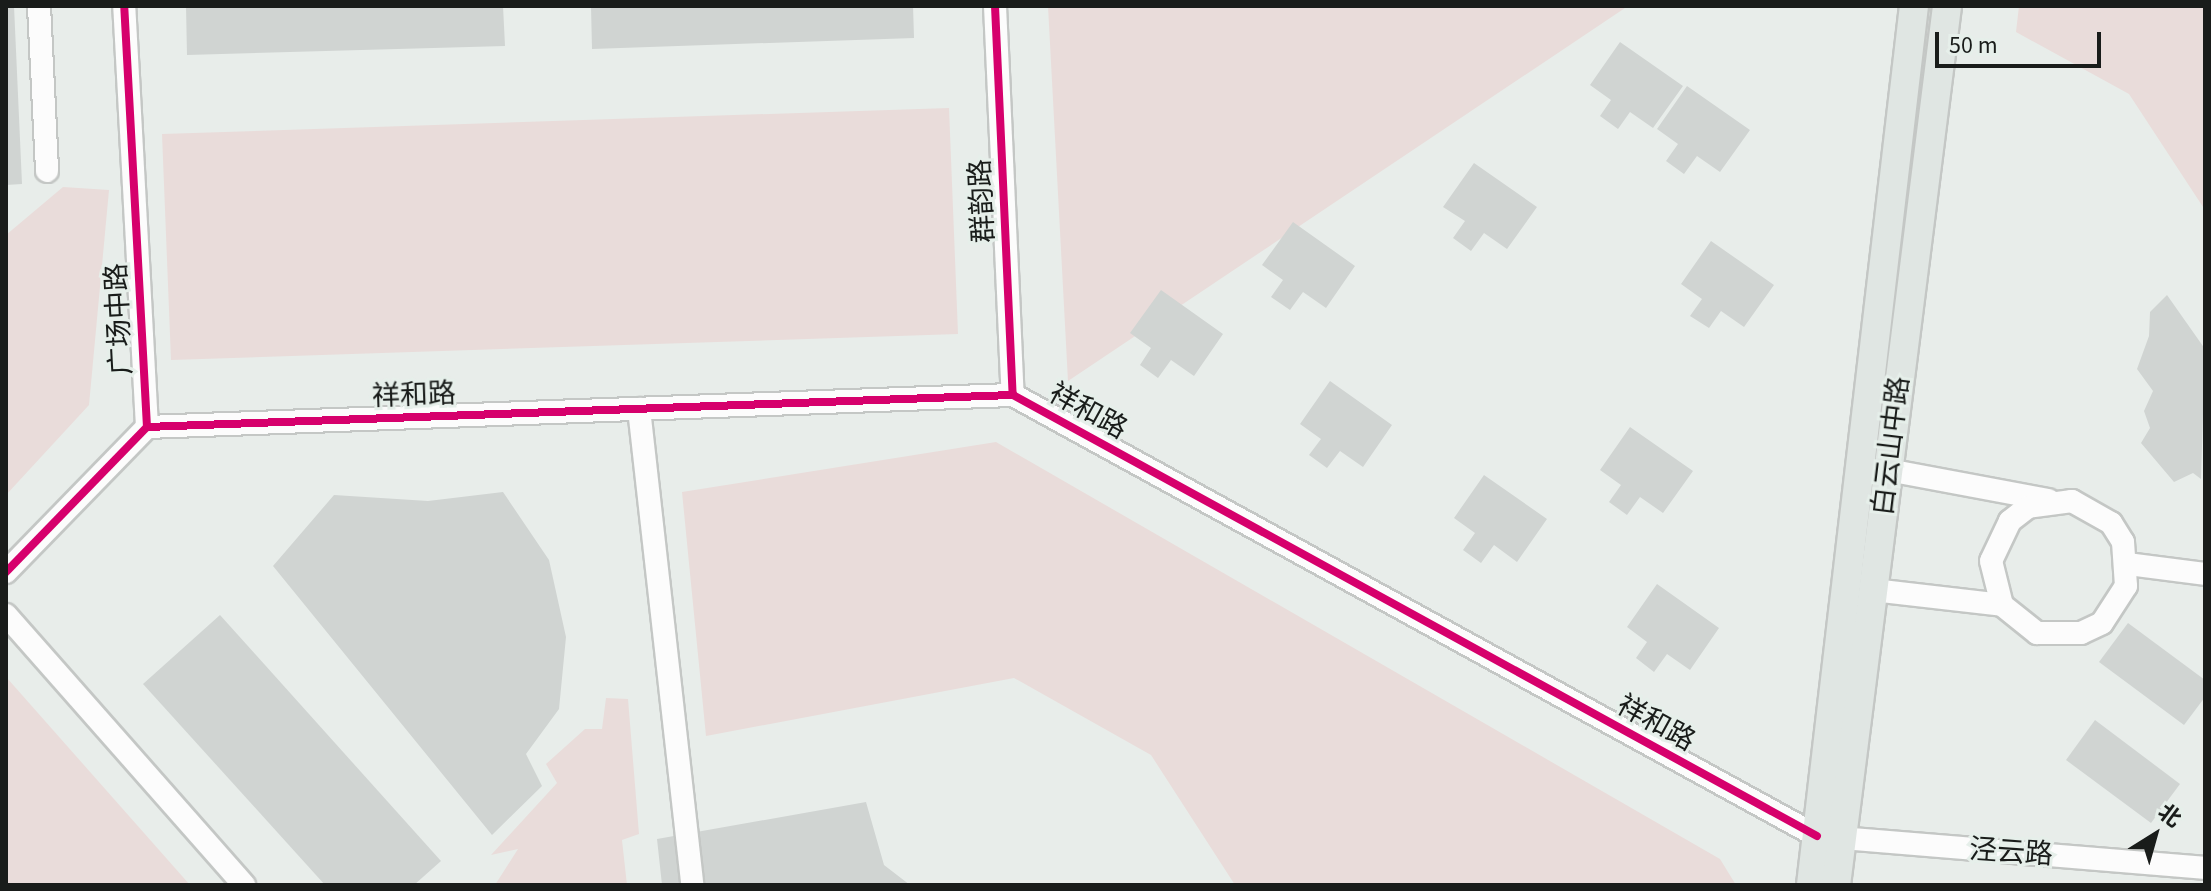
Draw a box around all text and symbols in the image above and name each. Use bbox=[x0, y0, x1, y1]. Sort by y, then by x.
scale bar bbox=[1939, 16, 2105, 66]
text: 50 m bbox=[1949, 28, 1998, 63]
street label: 群韵路 bbox=[963, 158, 1001, 244]
street label: 广场中路 bbox=[99, 262, 139, 376]
street label: 白云山中路 bbox=[1866, 374, 1916, 518]
street label: 祥和路 bbox=[1043, 376, 1133, 446]
street label: 祥和路 bbox=[371, 377, 457, 413]
street label: 祥和路 bbox=[1611, 688, 1701, 758]
north arrow bbox=[2115, 795, 2195, 875]
text: 北 bbox=[2151, 796, 2188, 835]
street label: 泾云路 bbox=[1968, 832, 2054, 872]

